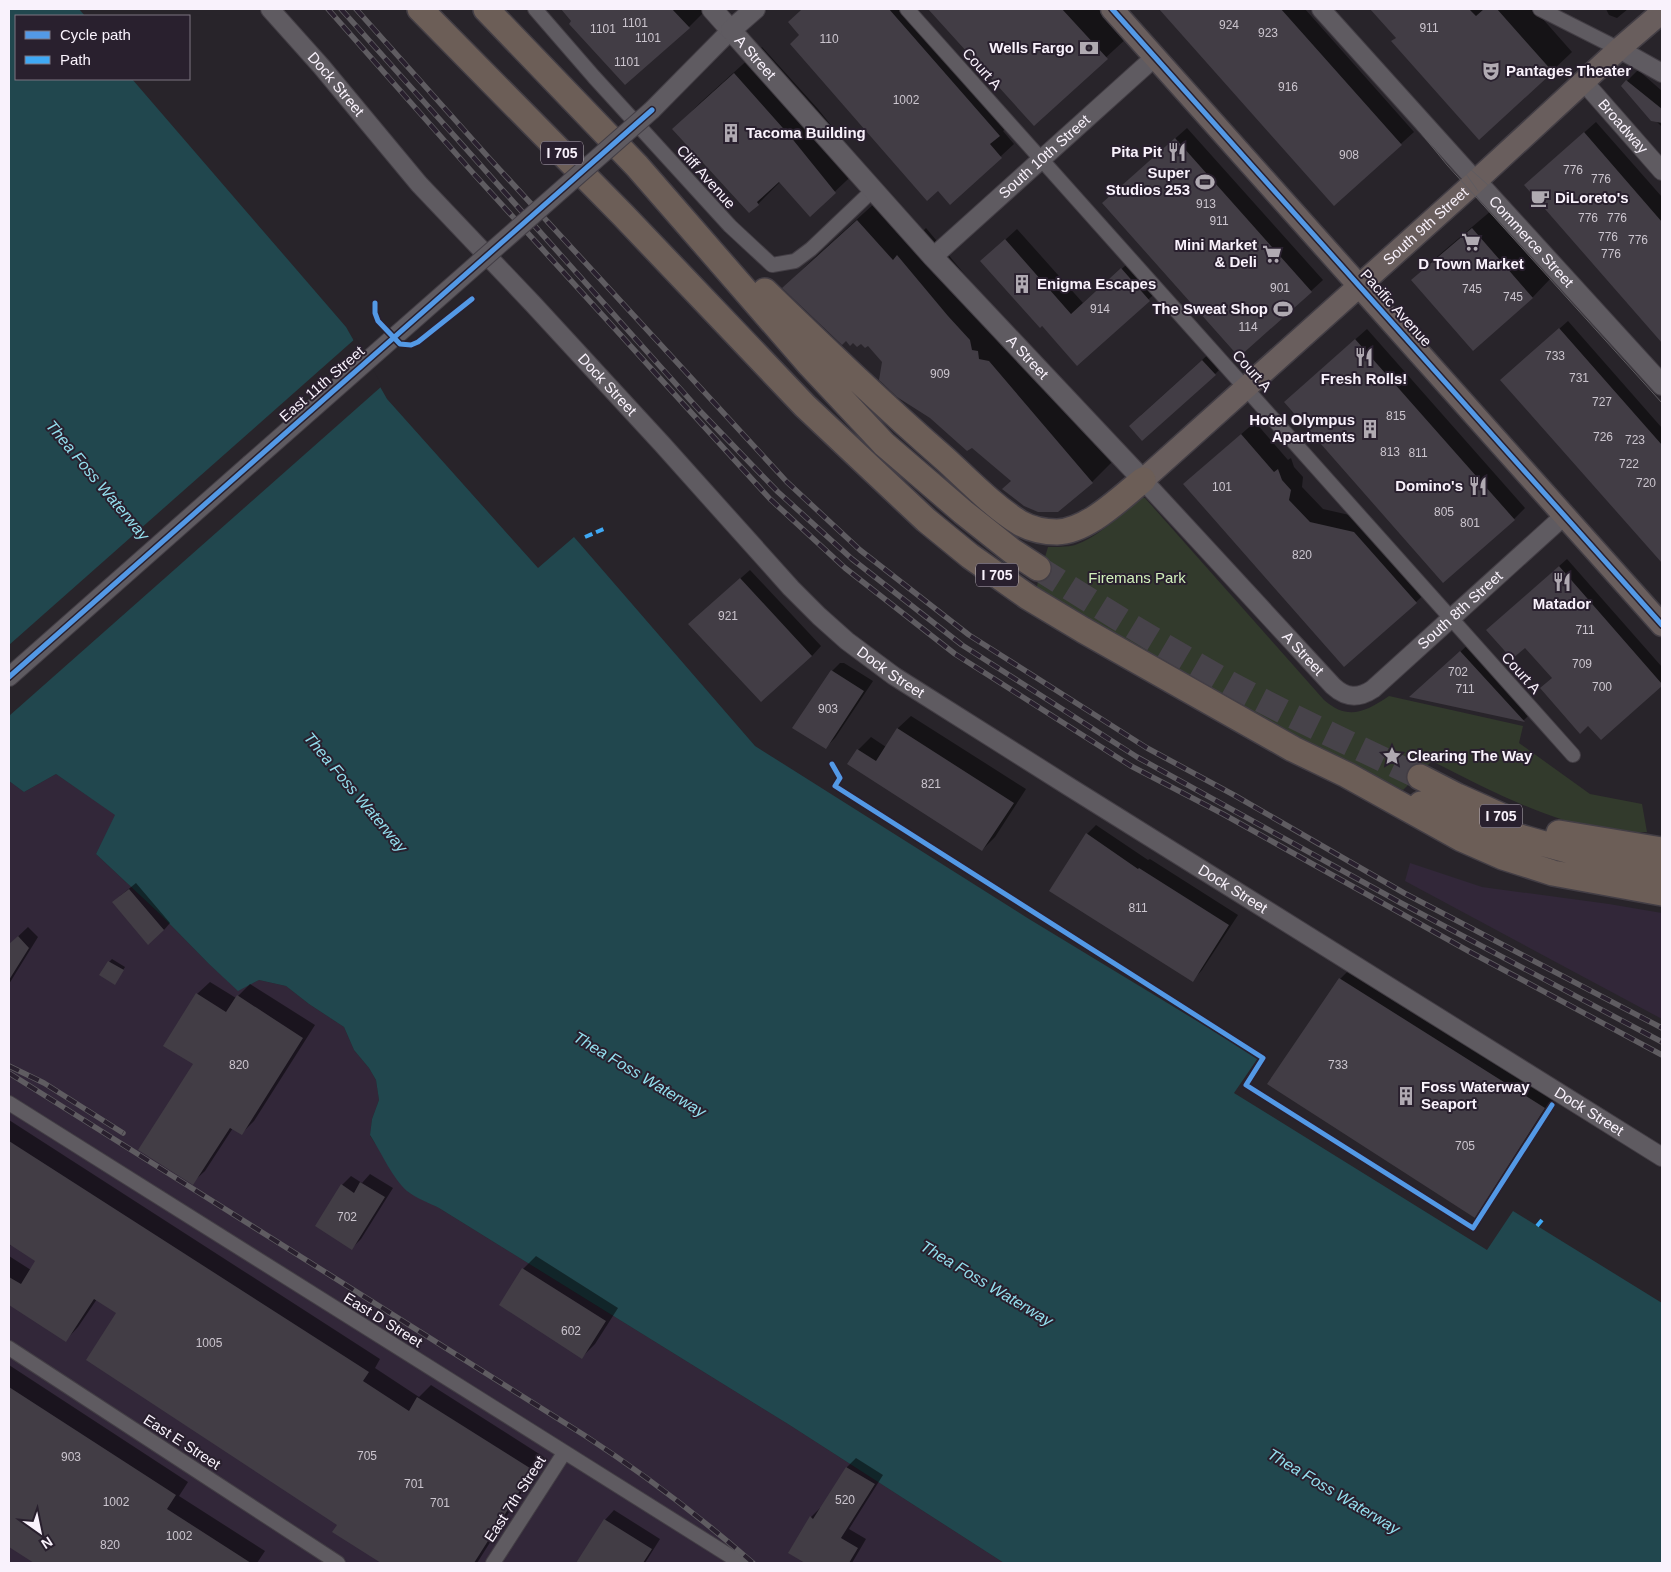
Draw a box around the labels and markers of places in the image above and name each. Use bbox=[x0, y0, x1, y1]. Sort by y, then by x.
bank icon: Wells Fargo bbox=[1078, 37, 1100, 59]
place label: Wells Fargo bbox=[989, 39, 1074, 56]
theatre icon: Pantages Theater bbox=[1480, 60, 1502, 82]
place label: Pantages Theater bbox=[1506, 62, 1631, 79]
building icon: Tacoma Building bbox=[720, 122, 742, 144]
place label: Tacoma Building bbox=[746, 124, 866, 141]
restaurant icon: Pita Pit bbox=[1166, 141, 1188, 163]
place label: Pita Pit bbox=[1111, 143, 1162, 160]
place label: Super Studios 253 bbox=[1106, 164, 1190, 198]
sports icon: Super Studios 253 bbox=[1194, 171, 1216, 193]
cafe icon: DiLoreto's bbox=[1529, 187, 1551, 209]
place label: DiLoreto's bbox=[1555, 189, 1629, 206]
supermarket icon: D Town Market bbox=[1460, 231, 1482, 253]
place label: Mini Market & Deli bbox=[1174, 236, 1257, 270]
supermarket icon: Mini Market & Deli bbox=[1261, 243, 1283, 265]
place label: D Town Market bbox=[1418, 255, 1524, 272]
building icon: Enigma Escapes bbox=[1011, 273, 1033, 295]
place label: Enigma Escapes bbox=[1037, 275, 1156, 292]
sports icon: The Sweat Shop bbox=[1272, 298, 1294, 320]
place label: The Sweat Shop bbox=[1152, 300, 1268, 317]
restaurant icon: Fresh Rolls! bbox=[1353, 346, 1375, 368]
place label: Fresh Rolls! bbox=[1321, 370, 1407, 387]
place label: Hotel Olympus Apartments bbox=[1249, 411, 1355, 445]
building icon: Hotel Olympus Apartments bbox=[1359, 418, 1381, 440]
restaurant icon: Domino's bbox=[1467, 475, 1489, 497]
place label: Domino's bbox=[1395, 477, 1463, 494]
restaurant icon: Matador bbox=[1551, 571, 1573, 593]
place label: Matador bbox=[1533, 595, 1591, 612]
place icon: Clearing The Way bbox=[1381, 745, 1403, 767]
place label: Clearing The Way bbox=[1407, 747, 1533, 764]
place label: Foss Waterway Seaport bbox=[1421, 1078, 1530, 1112]
building icon: Foss Waterway Seaport bbox=[1395, 1085, 1417, 1107]

